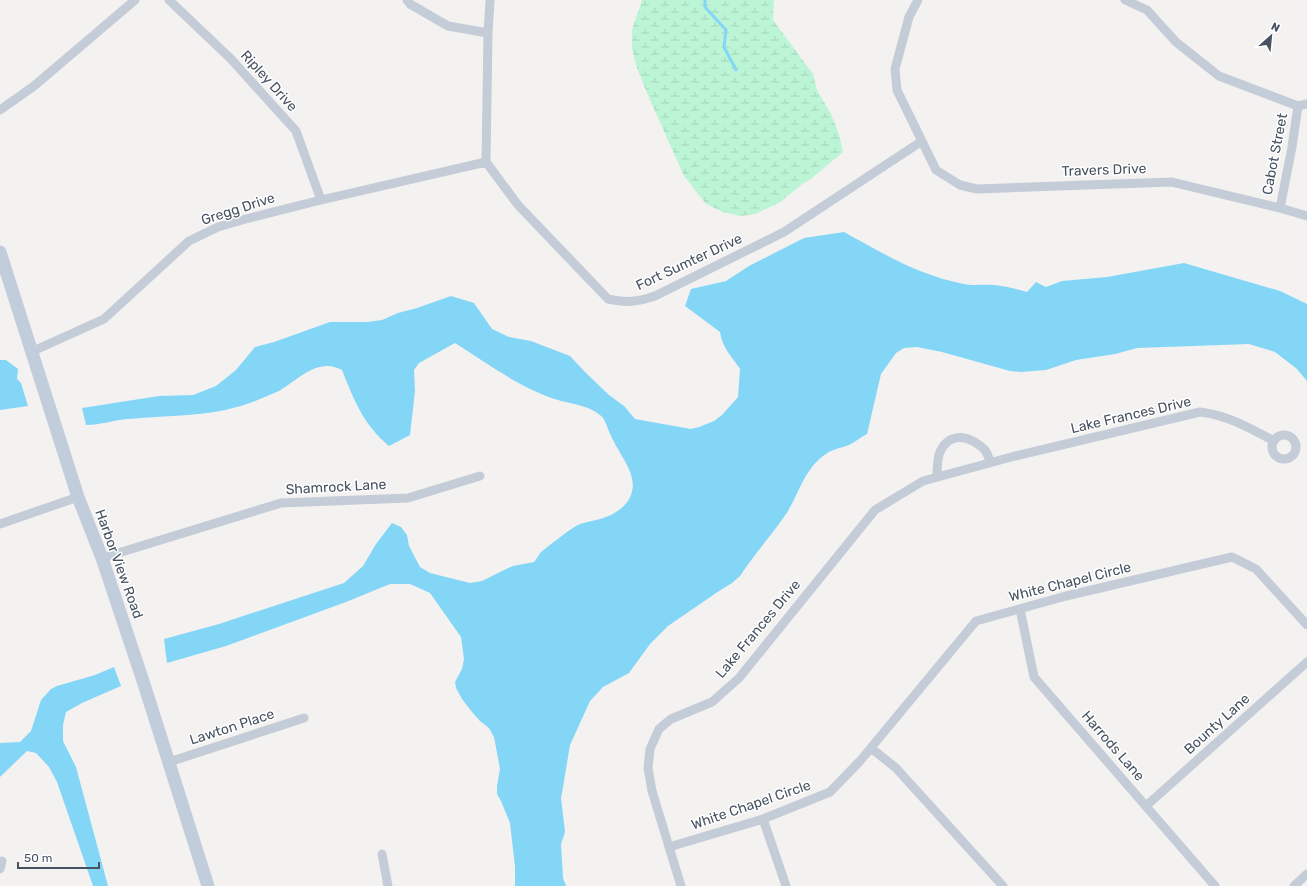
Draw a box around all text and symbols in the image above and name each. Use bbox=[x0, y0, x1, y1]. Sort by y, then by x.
north arrow bbox=[1251, 16, 1291, 56]
text: N bbox=[1269, 20, 1282, 35]
street label: Ripley Drive bbox=[237, 47, 301, 115]
street label: Cabot Street bbox=[1259, 111, 1291, 196]
street label: Travers Drive bbox=[1061, 160, 1147, 180]
street label: Gregg Drive bbox=[199, 189, 277, 229]
street label: Fort Sumter Drive bbox=[633, 230, 745, 294]
street label: Lake Frances Drive bbox=[1069, 393, 1193, 437]
street label: Shamrock Lane bbox=[285, 476, 387, 498]
street label: Harbor View Road bbox=[91, 507, 147, 621]
street label: White Chapel Circle bbox=[1007, 559, 1133, 605]
street label: Lake Frances Drive bbox=[712, 576, 804, 682]
street label: Bounty Lane bbox=[1181, 690, 1253, 758]
street label: Lawton Place bbox=[188, 705, 277, 749]
street label: Harrods Lane bbox=[1078, 708, 1148, 785]
street label: White Chapel Circle bbox=[689, 777, 813, 833]
scale bar bbox=[18, 844, 99, 870]
text: 50 m bbox=[24, 851, 52, 865]

